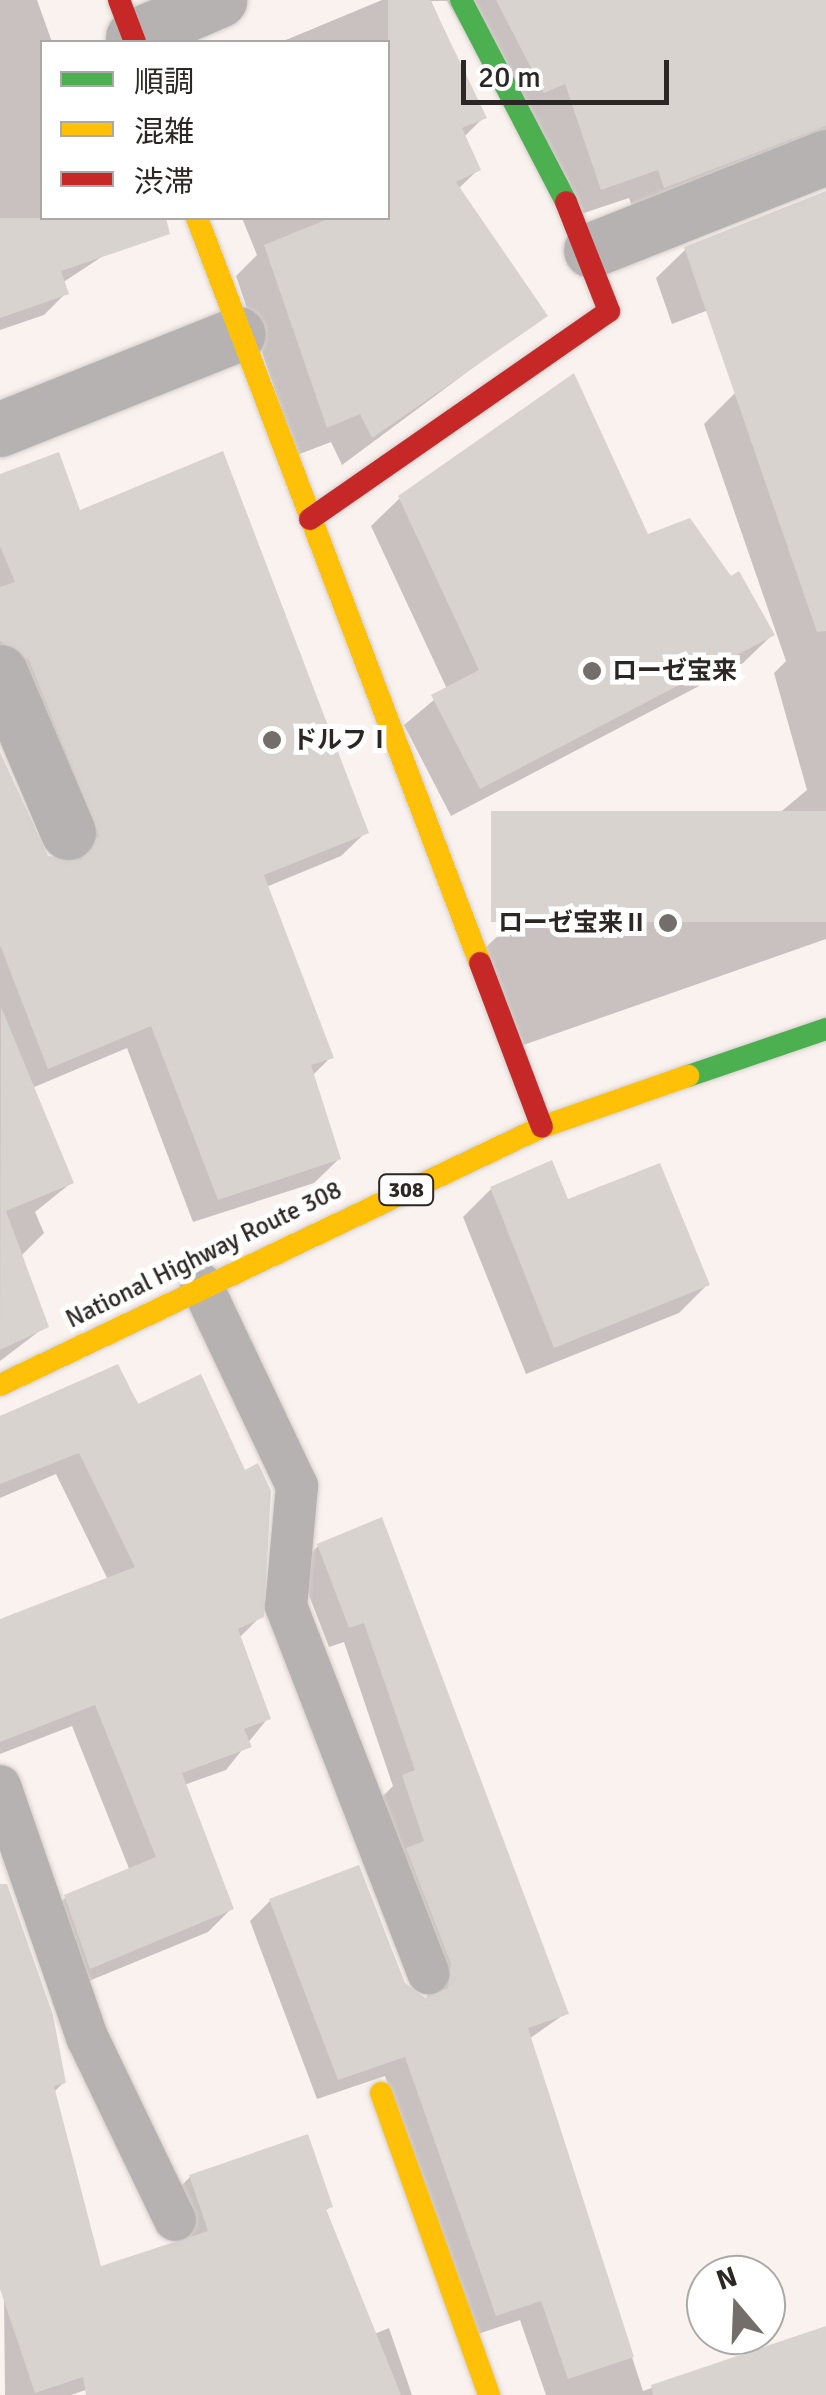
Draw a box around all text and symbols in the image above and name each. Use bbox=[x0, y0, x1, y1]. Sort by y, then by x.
legend bbox=[40, 40, 390, 220]
scale bar bbox=[466, 40, 674, 102]
text: 20 m bbox=[478, 59, 541, 96]
text: 順調 bbox=[134, 64, 194, 101]
text: 混雑 bbox=[134, 114, 194, 151]
text: 渋滞 bbox=[134, 164, 194, 201]
place label: ローゼ宝来 bbox=[612, 656, 737, 686]
marker: ローゼ宝来 bbox=[581, 660, 603, 682]
place label: ドルフⅠ bbox=[292, 725, 392, 755]
marker: ドルフⅠ bbox=[261, 729, 283, 751]
place label: ローゼ宝来Ⅱ bbox=[498, 908, 648, 938]
marker: ローゼ宝来Ⅱ bbox=[657, 912, 679, 934]
road number: 308 bbox=[376, 1173, 436, 1207]
street label: National Highway Route 308 bbox=[61, 1175, 347, 1335]
north arrow bbox=[686, 2255, 786, 2355]
text: N bbox=[712, 2259, 742, 2298]

